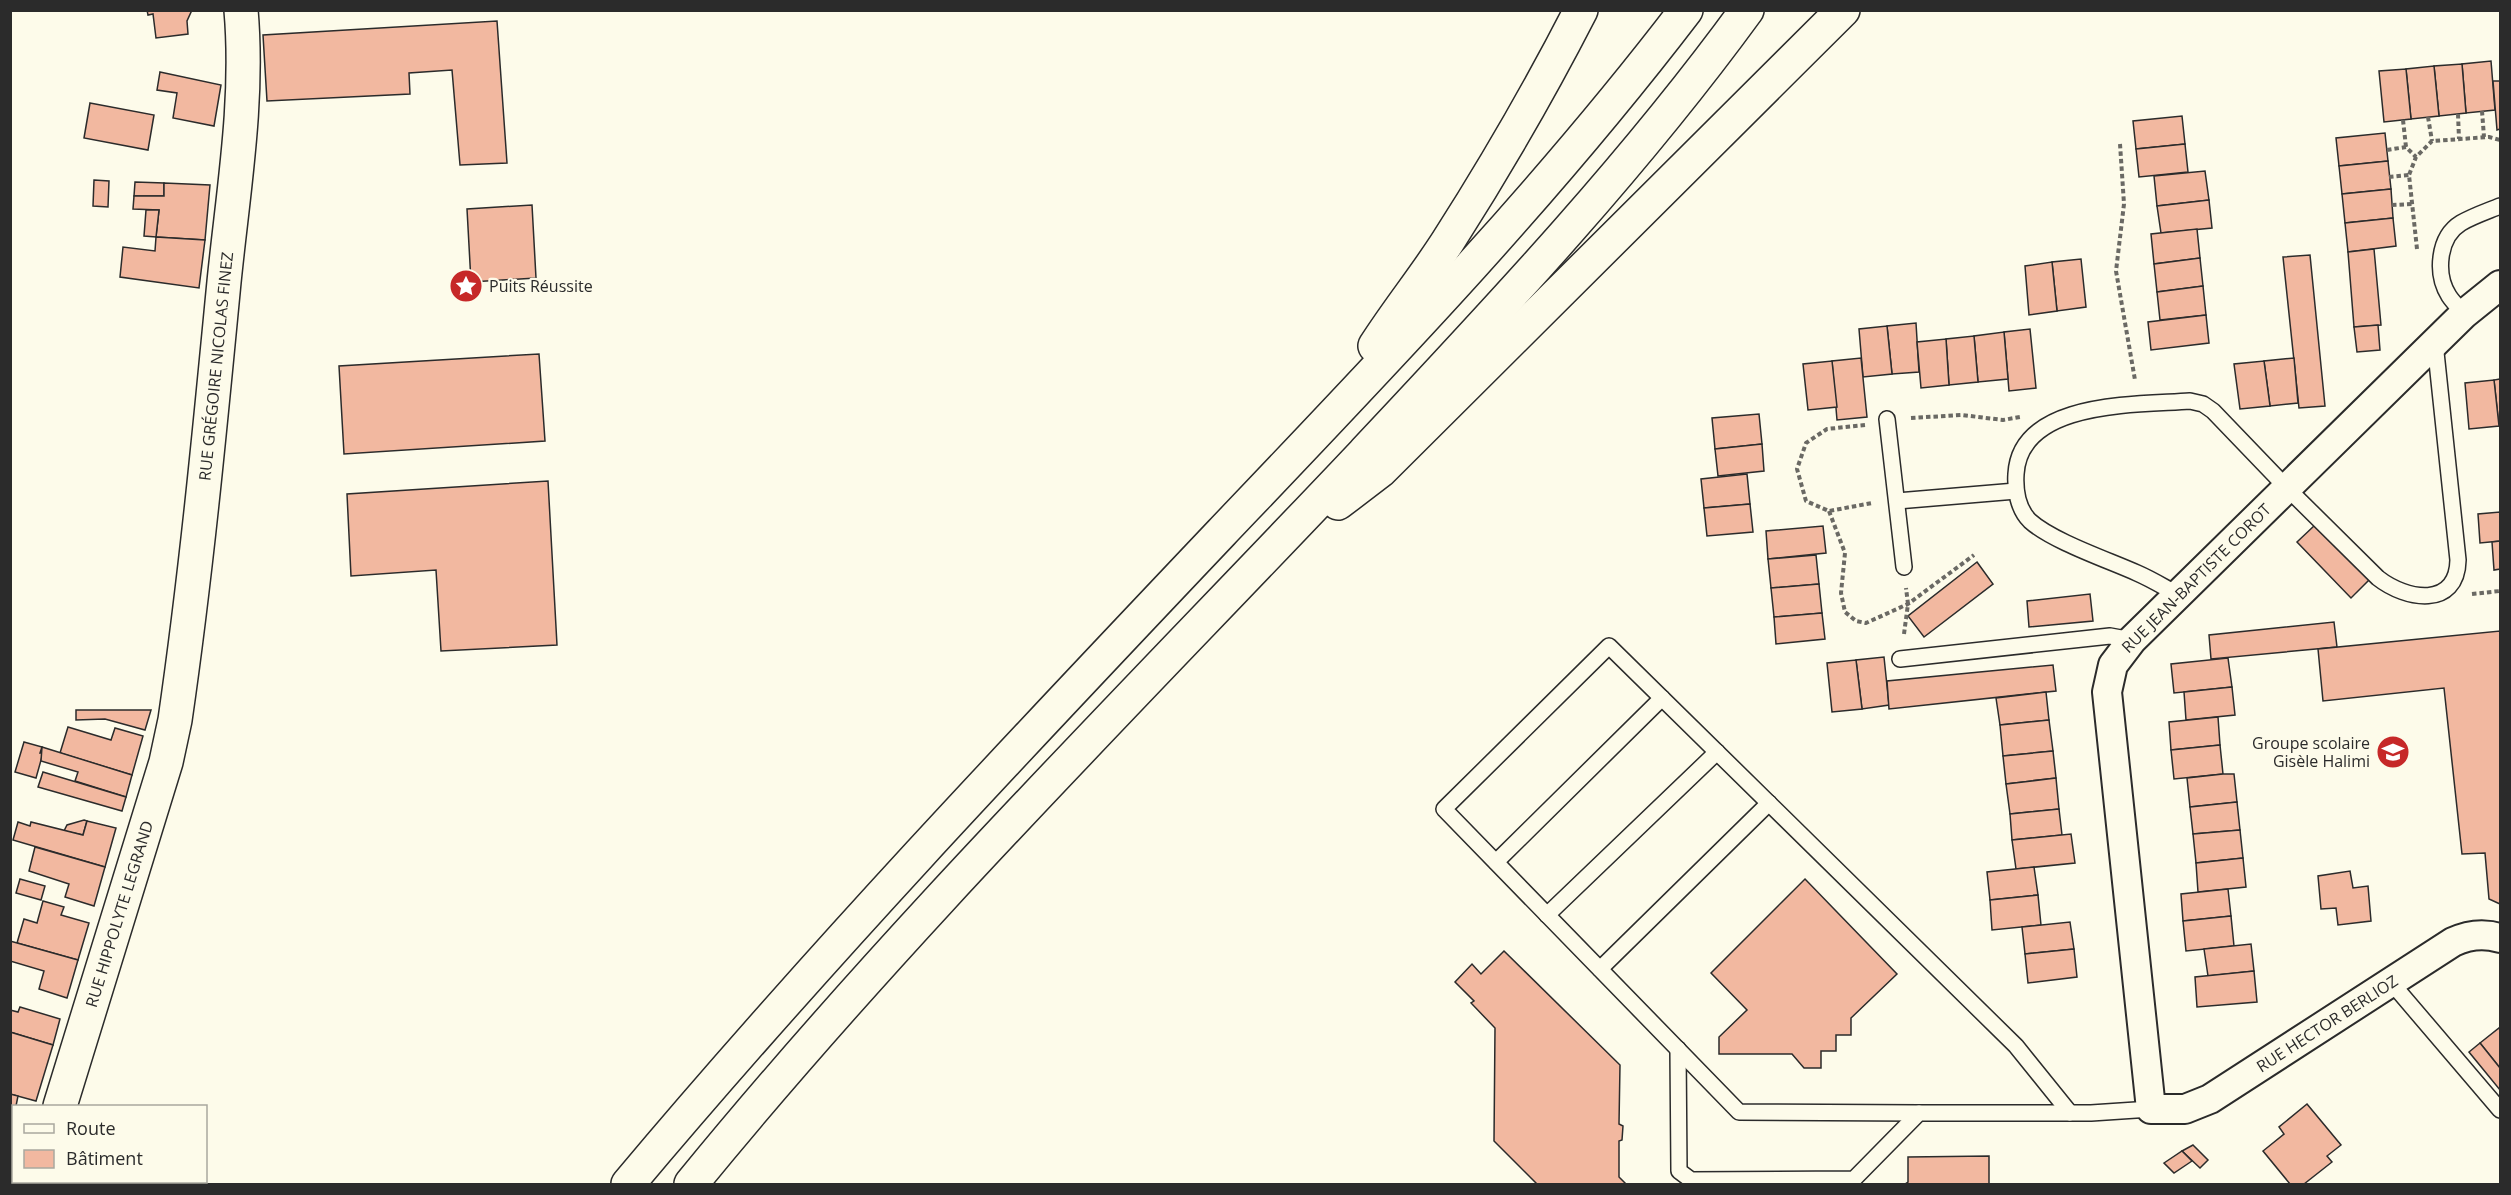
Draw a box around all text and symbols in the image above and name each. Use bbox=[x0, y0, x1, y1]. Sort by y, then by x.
street label: RUE GRÉGOIRE NICOLAS FINEZ bbox=[193, 251, 238, 482]
place icon: Puits Réussite bbox=[448, 268, 484, 304]
place label: Puits Réussite bbox=[489, 275, 593, 297]
street label: RUE JEAN-BAPTISTE COROT bbox=[2117, 498, 2276, 657]
place label: Groupe scolaire Gisèle Halimi bbox=[2252, 732, 2370, 772]
school or university icon: Groupe scolaire Gisèle Halimi bbox=[2375, 734, 2411, 770]
street label: RUE HIPPOLYTE LEGRAND bbox=[80, 818, 158, 1010]
street label: RUE HECTOR BERLIOZ bbox=[2252, 970, 2402, 1077]
legend bbox=[12, 1105, 207, 1183]
text: Route bbox=[66, 1116, 116, 1140]
text: Bâtiment bbox=[66, 1146, 143, 1170]

